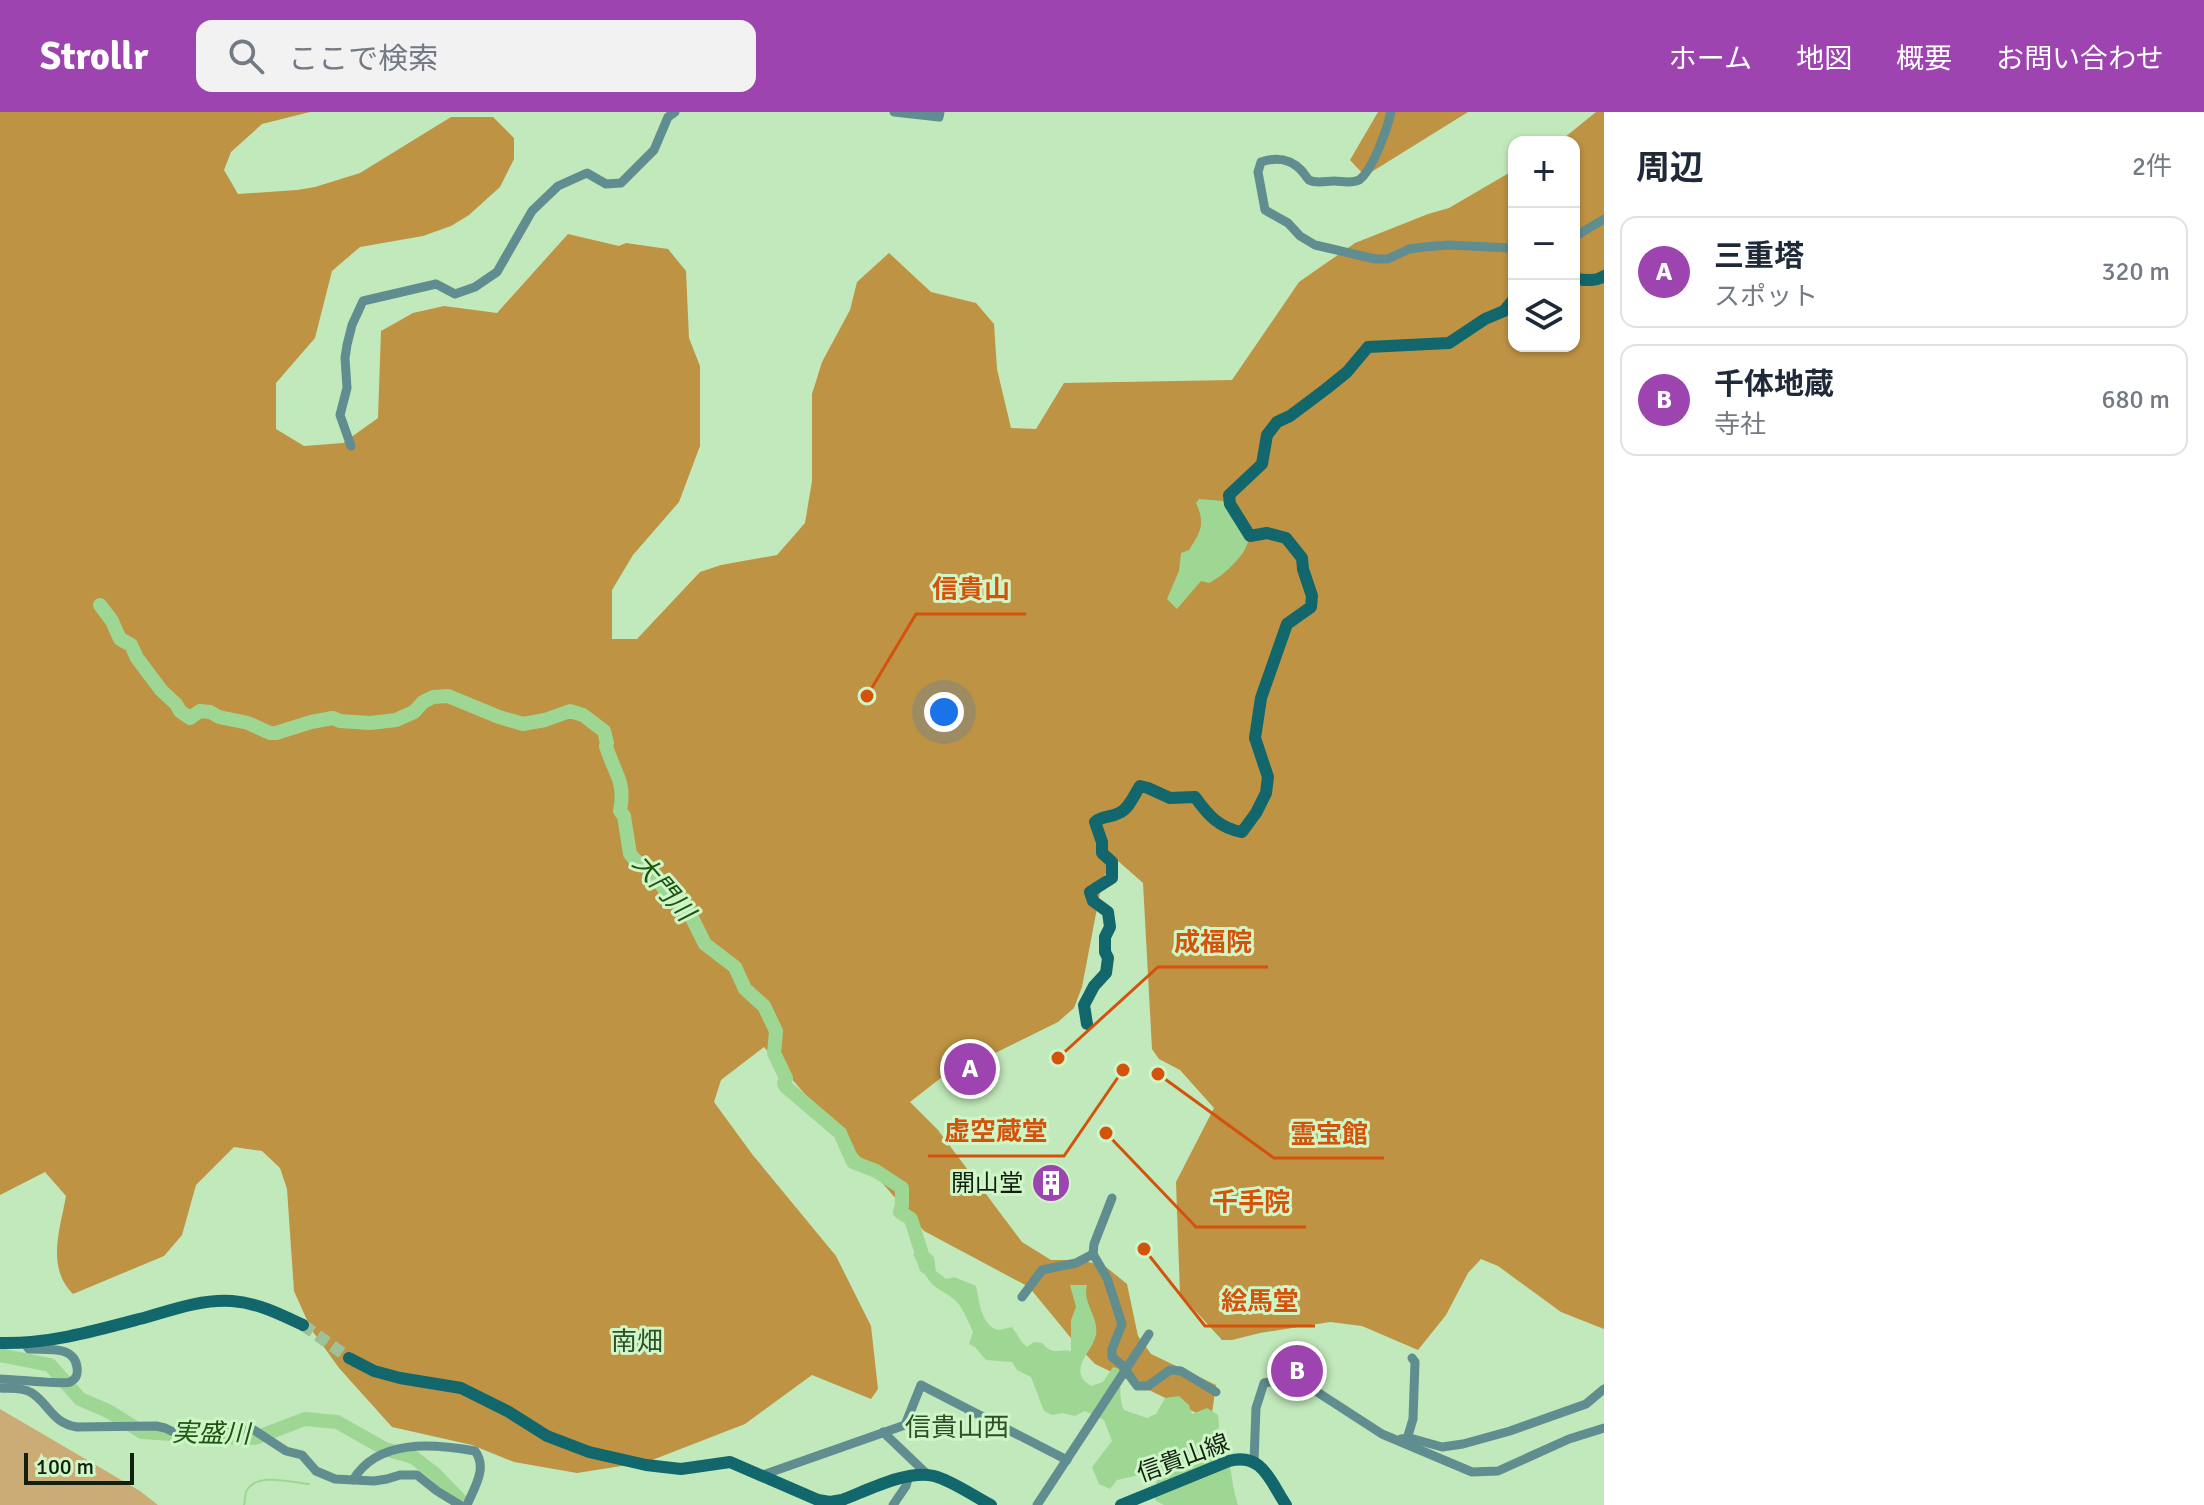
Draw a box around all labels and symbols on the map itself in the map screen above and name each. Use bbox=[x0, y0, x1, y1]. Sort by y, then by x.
callout: 信貴山 bbox=[916, 564, 1026, 614]
text: 信貴山 bbox=[932, 574, 1010, 606]
your location bbox=[924, 692, 964, 732]
water label: 大門川 bbox=[625, 848, 703, 930]
callout: 成福院 bbox=[1158, 917, 1268, 967]
text: 成福院 bbox=[1174, 927, 1252, 959]
pin: A bbox=[944, 1039, 996, 1099]
callout: 虚空蔵堂 bbox=[928, 1106, 1064, 1156]
callout: 霊宝館 bbox=[1274, 1108, 1384, 1158]
text: 虚空蔵堂 bbox=[944, 1116, 1048, 1148]
text: 霊宝館 bbox=[1290, 1119, 1368, 1151]
building icon: 開山堂 bbox=[1030, 1162, 1072, 1204]
place label: 開山堂 bbox=[951, 1168, 1023, 1198]
callout: 千手院 bbox=[1196, 1177, 1306, 1227]
text: 千手院 bbox=[1212, 1187, 1290, 1219]
callout: 絵馬堂 bbox=[1205, 1276, 1315, 1326]
text: 絵馬堂 bbox=[1221, 1286, 1299, 1318]
district label: 南畑 bbox=[611, 1326, 663, 1358]
pin: B bbox=[1271, 1341, 1323, 1401]
district label: 信貴山西 bbox=[905, 1412, 1009, 1444]
water label: 実盛川 bbox=[172, 1417, 253, 1451]
street label: 信貴山線 bbox=[1133, 1427, 1233, 1489]
scale bar bbox=[24, 1449, 134, 1485]

